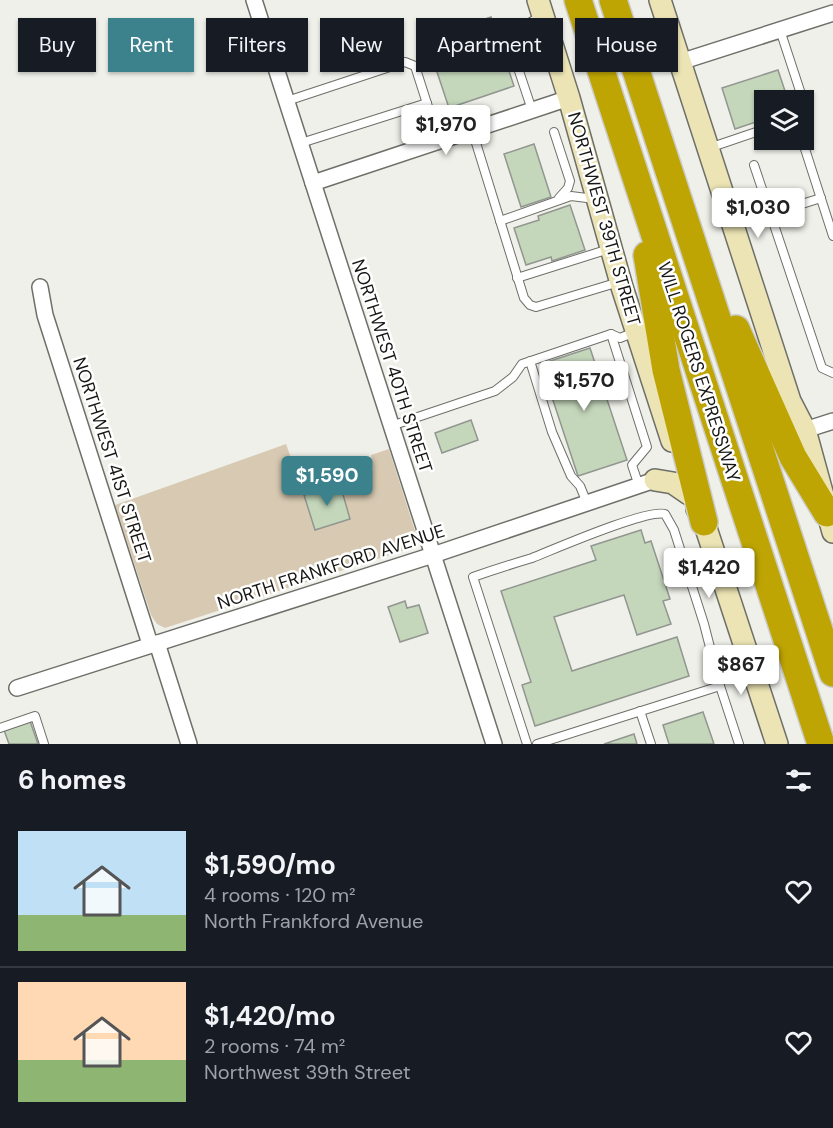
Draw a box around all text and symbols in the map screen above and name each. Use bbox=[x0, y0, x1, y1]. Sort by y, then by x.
chip: Buy bbox=[18, 18, 96, 72]
chip: Rent bbox=[108, 18, 194, 72]
chip: Filters bbox=[206, 18, 308, 72]
chip: New bbox=[320, 18, 404, 72]
chip: Apartment bbox=[416, 18, 563, 72]
chip: House bbox=[575, 18, 678, 72]
map controls bbox=[754, 90, 814, 150]
button: layers bbox=[754, 90, 814, 150]
pin: $1,970 bbox=[397, 105, 495, 156]
street label: NORTHWEST 39TH STREET bbox=[562, 109, 646, 329]
text: $1,970 bbox=[415, 111, 477, 137]
pin: $1,030 bbox=[709, 188, 807, 239]
text: $1,030 bbox=[726, 194, 790, 220]
street label: NORTHWEST 40TH STREET bbox=[346, 256, 438, 476]
street label: WILL ROGERS EXPRESSWAY bbox=[652, 259, 746, 486]
street label: NORTHWEST 41ST STREET bbox=[67, 354, 157, 566]
pin: $1,570 bbox=[535, 361, 633, 412]
text: $1,570 bbox=[553, 367, 615, 393]
pin: $1,590 bbox=[278, 456, 376, 507]
text: $1,590 bbox=[295, 462, 359, 488]
street label: NORTH FRANKFORD AVENUE bbox=[214, 519, 448, 615]
pin: $1,420 bbox=[660, 548, 758, 599]
text: $1,420 bbox=[678, 554, 740, 580]
pin: $867 bbox=[705, 645, 777, 696]
text: $867 bbox=[717, 651, 765, 677]
text: 6 homes bbox=[18, 763, 126, 797]
icon: filters bbox=[782, 764, 815, 797]
text: $1,590/mo bbox=[204, 848, 336, 882]
icon: home bbox=[66, 855, 138, 927]
icon: heart bbox=[782, 875, 815, 908]
text: 4 rooms · 120 m² bbox=[204, 882, 356, 908]
text: North Frankford Avenue bbox=[204, 908, 423, 934]
text: $1,420/mo bbox=[204, 999, 336, 1033]
icon: home bbox=[66, 1006, 138, 1078]
icon: heart bbox=[782, 1026, 815, 1059]
text: 2 rooms · 74 m² bbox=[204, 1033, 345, 1059]
text: Northwest 39th Street bbox=[204, 1059, 411, 1085]

